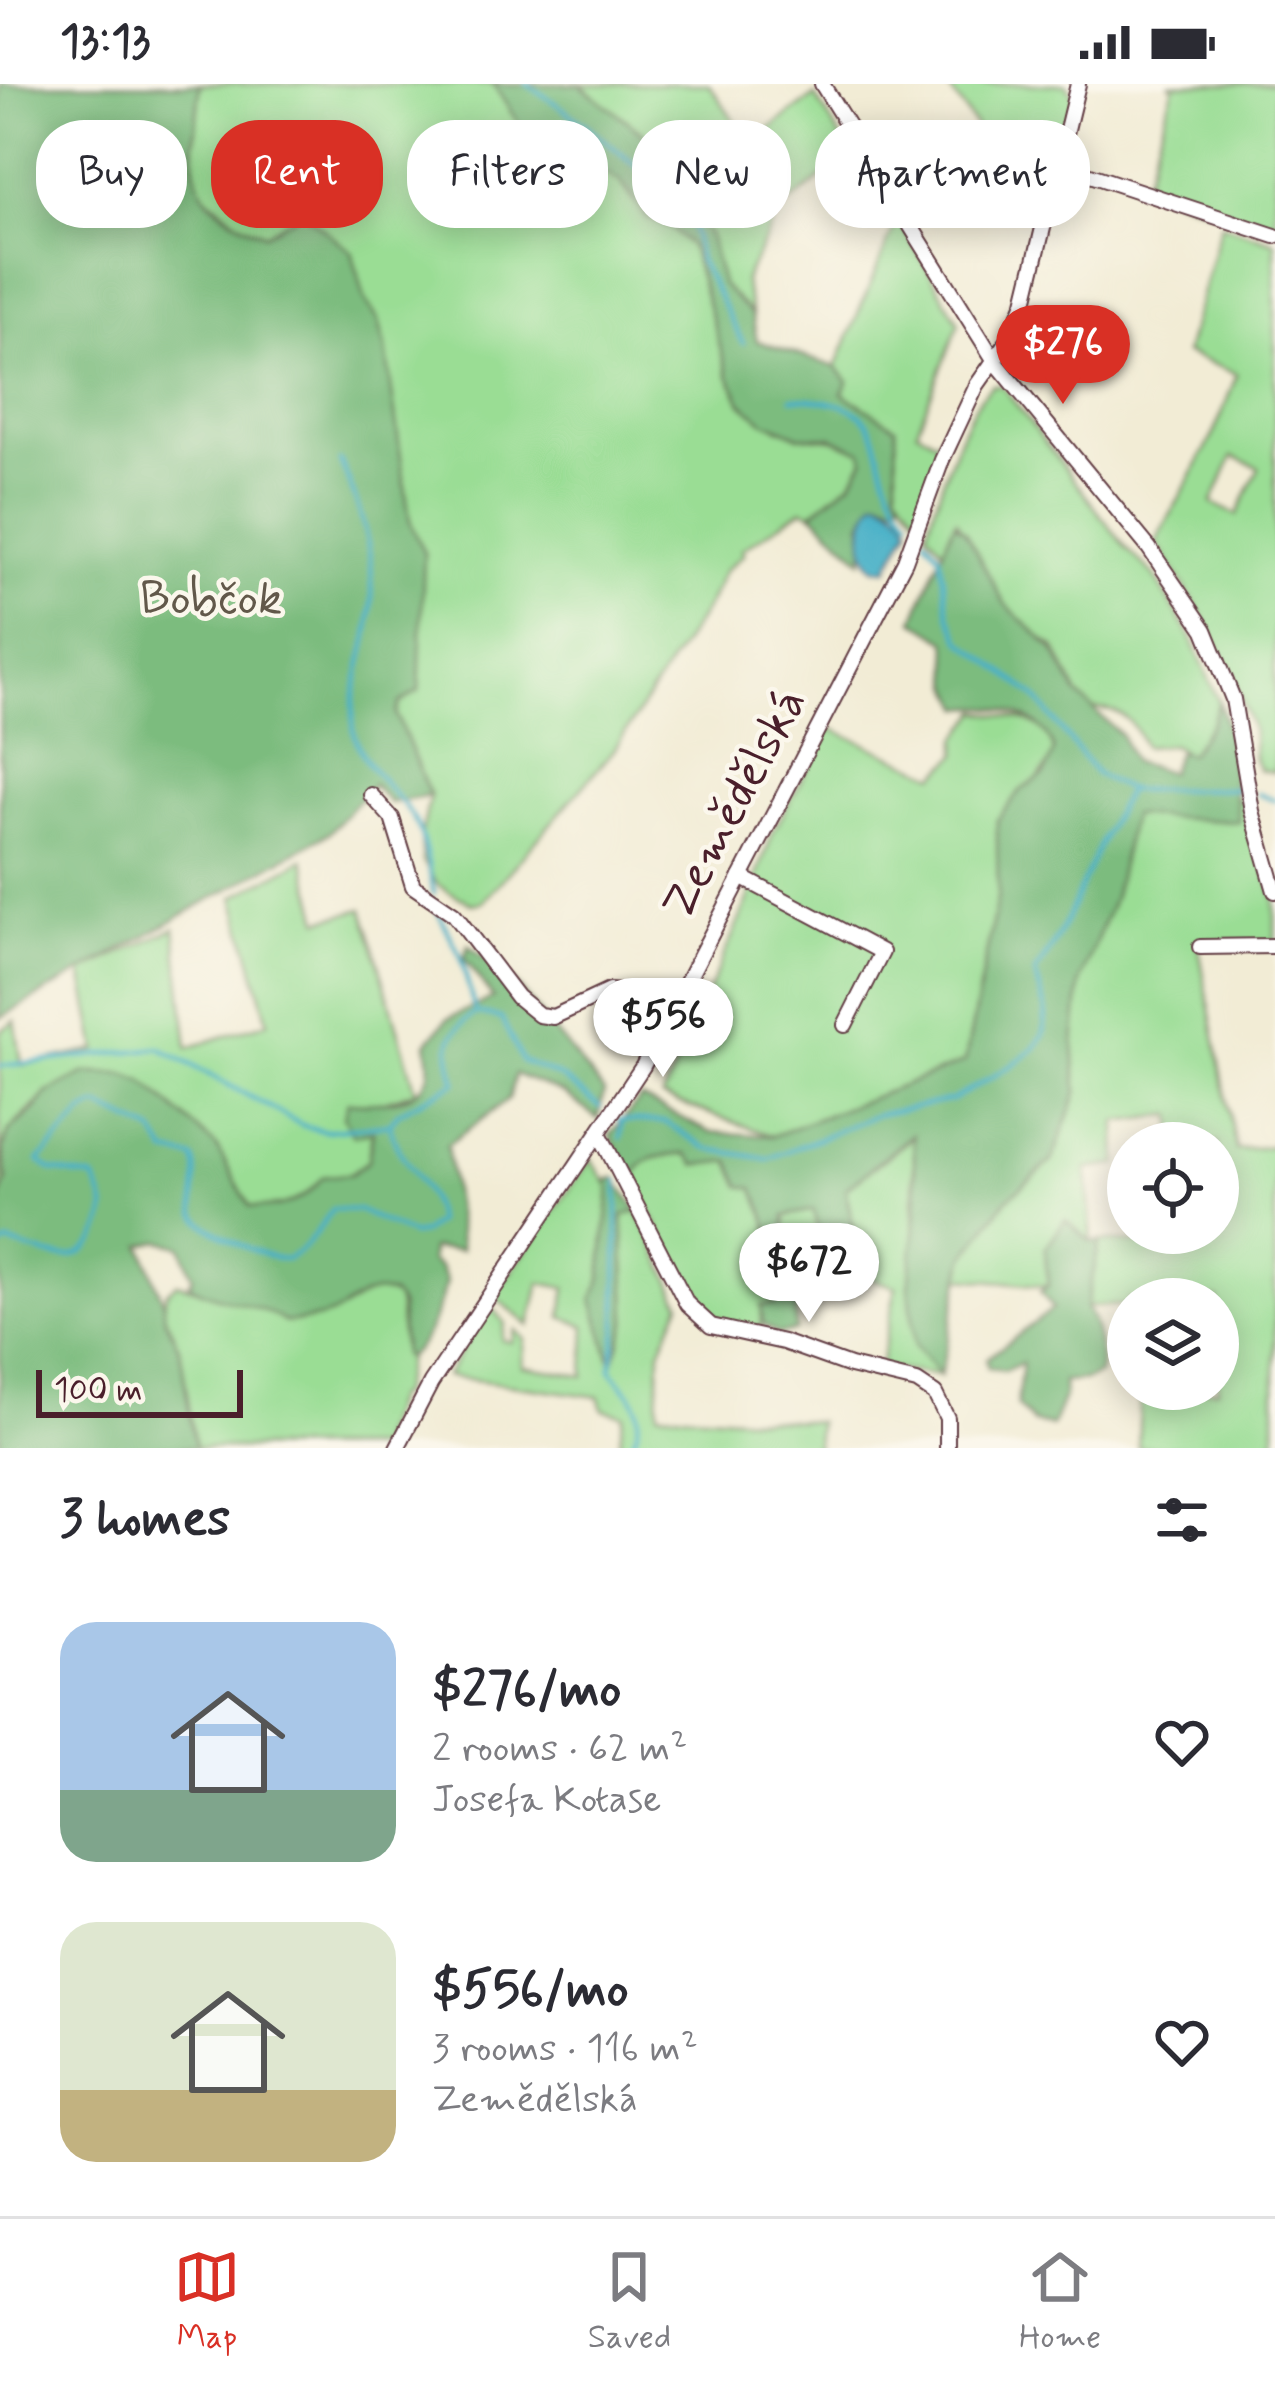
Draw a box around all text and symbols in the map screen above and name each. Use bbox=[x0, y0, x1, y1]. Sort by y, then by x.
text: 13:13 bbox=[60, 13, 150, 72]
chip: Buy bbox=[36, 120, 187, 228]
chip: Rent bbox=[211, 120, 383, 228]
chip: Filters bbox=[407, 120, 608, 228]
chip: New bbox=[632, 120, 791, 228]
chip: Apartment bbox=[815, 120, 1090, 228]
pin: $276 bbox=[992, 305, 1134, 407]
text: $276 bbox=[1023, 318, 1103, 369]
park label: Bobčok bbox=[140, 568, 282, 631]
street label: Zemědělská bbox=[648, 678, 822, 930]
pin: $556 bbox=[592, 978, 734, 1080]
text: $556 bbox=[620, 991, 706, 1042]
map controls bbox=[1107, 1122, 1239, 1410]
button: locate bbox=[1107, 1122, 1239, 1254]
pin: $672 bbox=[738, 1223, 880, 1325]
text: $672 bbox=[766, 1236, 852, 1287]
button: layers bbox=[1107, 1278, 1239, 1410]
scale bar bbox=[36, 1364, 243, 1417]
text: 100 m bbox=[54, 1369, 143, 1413]
text: 3 homes bbox=[60, 1487, 230, 1553]
icon: filters bbox=[1149, 1487, 1215, 1553]
text: $276/mo bbox=[432, 1658, 621, 1724]
icon: home bbox=[156, 1670, 300, 1814]
icon: heart bbox=[1149, 1709, 1215, 1775]
text: 2 rooms · 62 m² bbox=[432, 1724, 687, 1775]
text: Josefa Kotase bbox=[432, 1775, 661, 1826]
text: $556/mo bbox=[432, 1958, 628, 2024]
icon: home bbox=[156, 1970, 300, 2114]
icon: heart bbox=[1149, 2009, 1215, 2075]
text: 3 rooms · 116 m² bbox=[432, 2024, 698, 2075]
text: Zemědělská bbox=[432, 2075, 637, 2126]
tab: Map bbox=[174, 2244, 240, 2360]
tab: Saved bbox=[588, 2244, 671, 2360]
tab: Home bbox=[1019, 2244, 1101, 2360]

